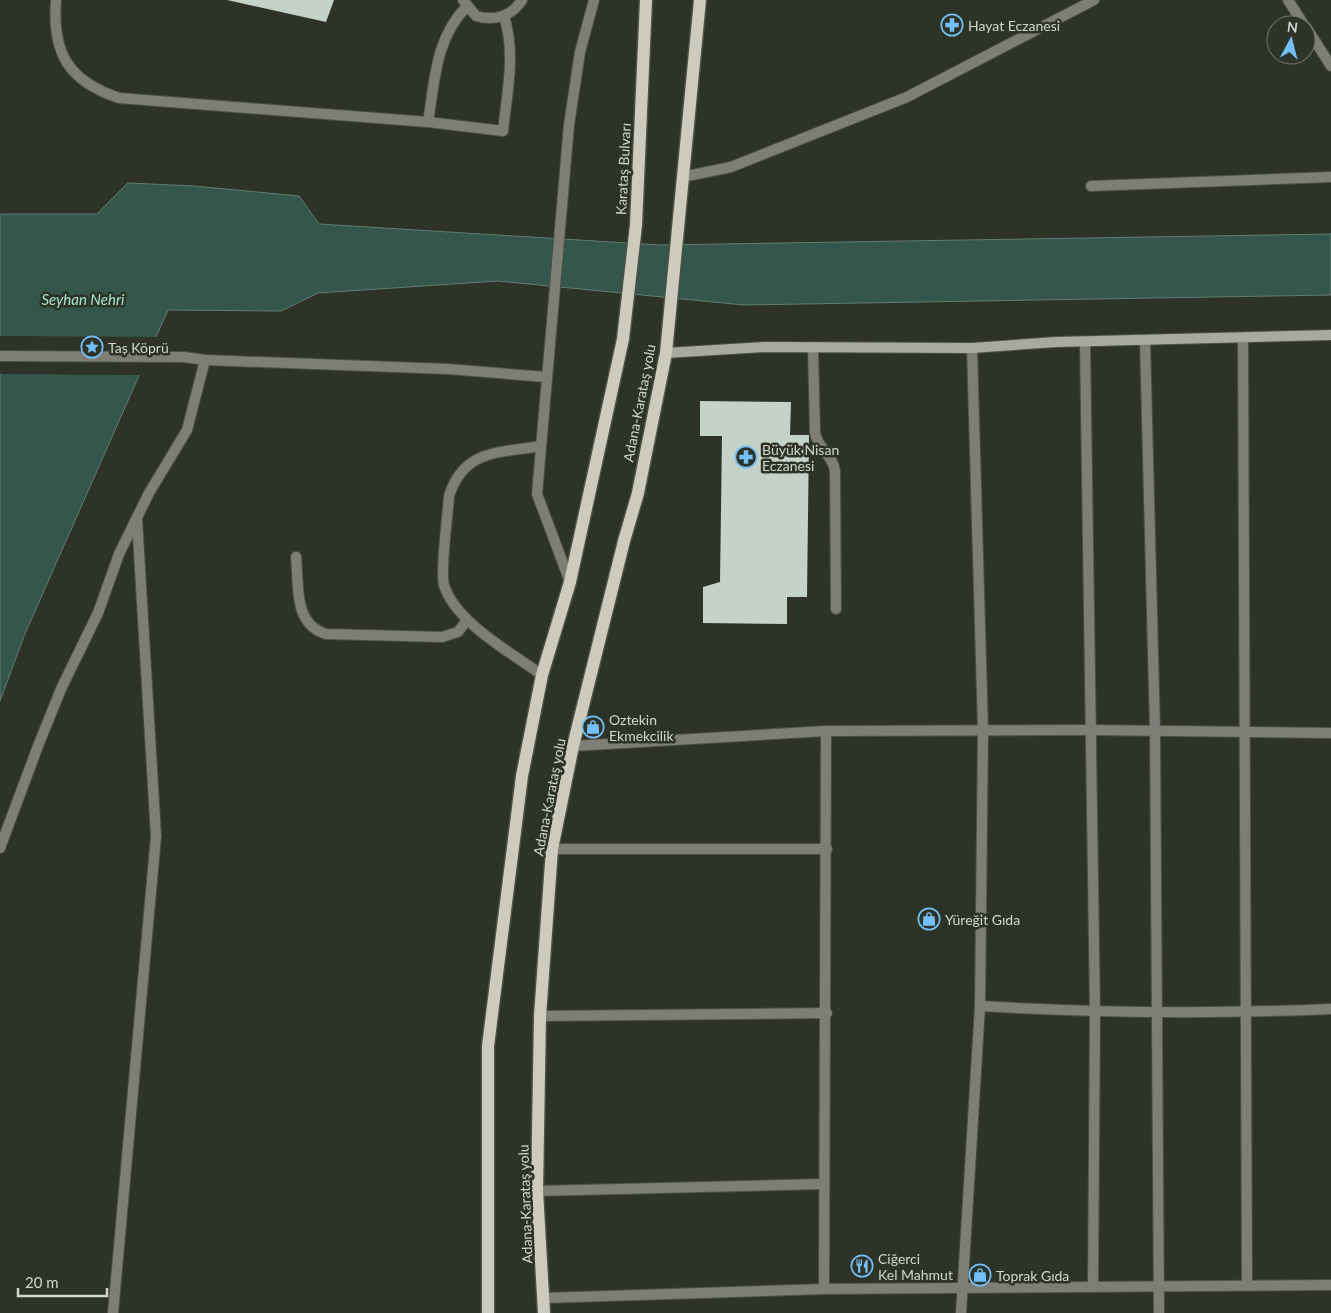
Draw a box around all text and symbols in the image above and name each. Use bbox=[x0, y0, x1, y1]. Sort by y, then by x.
pharmacy icon: Hayat Eczanesi bbox=[940, 13, 964, 37]
north arrow bbox=[1266, 15, 1316, 65]
place label: Hayat Eczanesi bbox=[968, 17, 1060, 34]
text: N bbox=[1286, 18, 1299, 36]
street label: Karataş Bulvarı bbox=[612, 123, 634, 215]
water label: Seyhan Nehri bbox=[42, 290, 125, 308]
place icon: Taș Köprü bbox=[80, 335, 104, 359]
place label: Taș Köprü bbox=[108, 339, 169, 356]
street label: Adana-Karataş yolu bbox=[619, 343, 659, 463]
place label: Büyük Nisan Eczanesi bbox=[762, 441, 839, 474]
pharmacy icon: Büyük Nisan Eczanesi bbox=[734, 445, 758, 469]
place label: Oztekin Ekmekcilik bbox=[609, 711, 674, 744]
shop icon: Oztekin Ekmekcilik bbox=[581, 715, 605, 739]
street label: Adana-Karataş yolu bbox=[529, 737, 569, 857]
shop icon: Yüreğit Gıda bbox=[917, 907, 941, 931]
place label: Yüreğit Gıda bbox=[945, 911, 1020, 928]
street label: Adana-Karataş yolu bbox=[514, 1144, 536, 1264]
place label: Ciğerci Kel Mahmut bbox=[878, 1250, 953, 1283]
restaurant icon: Ciğerci Kel Mahmut bbox=[850, 1254, 874, 1278]
shop icon: Toprak Gıda bbox=[968, 1263, 992, 1287]
scale bar bbox=[18, 1266, 106, 1298]
place label: Toprak Gıda bbox=[996, 1267, 1069, 1284]
text: 20 m bbox=[25, 1273, 59, 1291]

